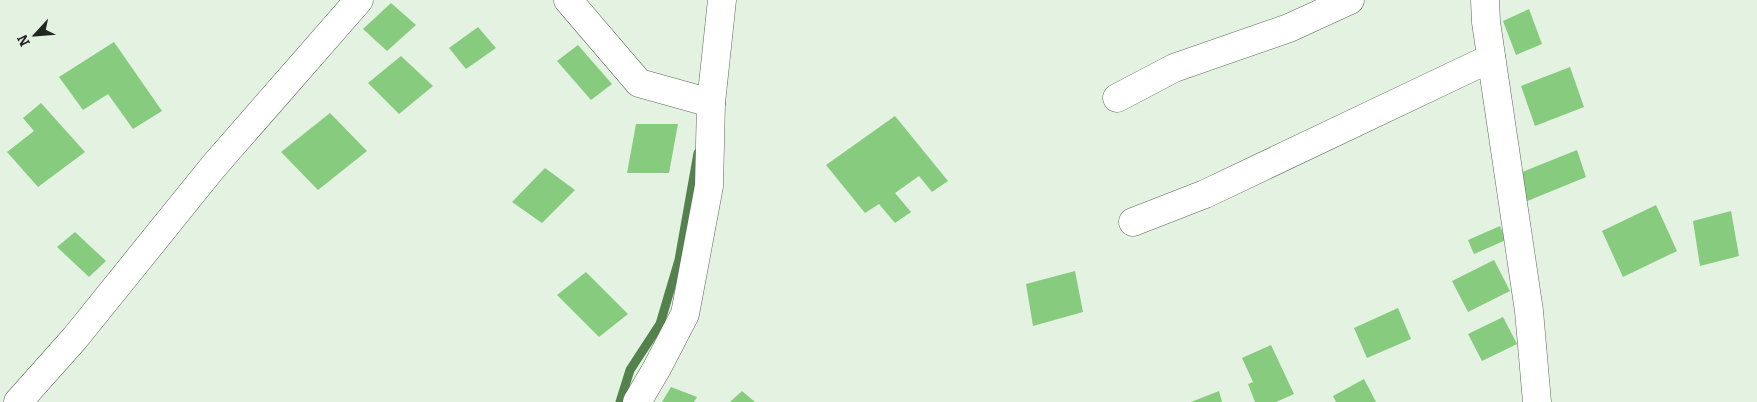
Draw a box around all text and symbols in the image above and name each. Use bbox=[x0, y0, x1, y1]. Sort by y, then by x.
north arrow bbox=[10, 10, 60, 60]
text: N bbox=[14, 32, 34, 49]

